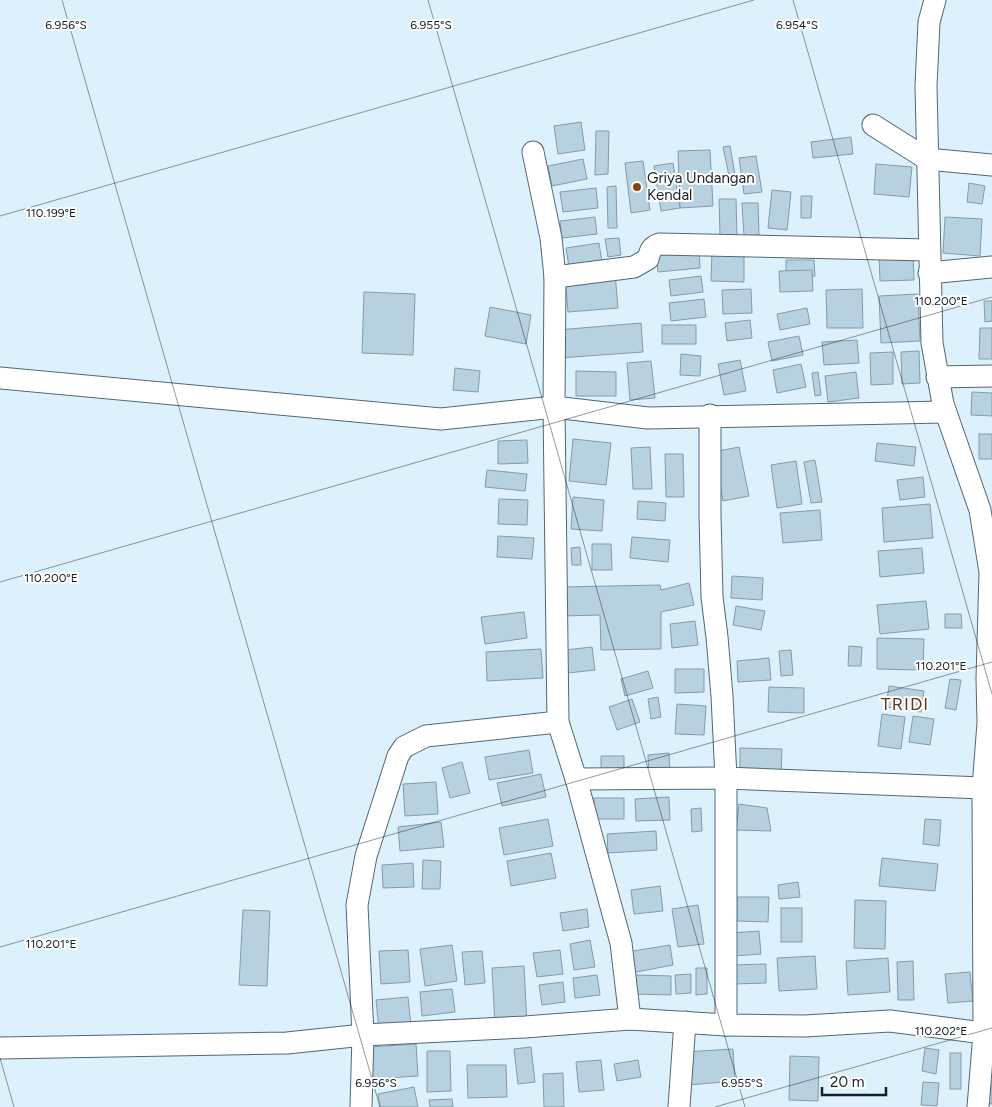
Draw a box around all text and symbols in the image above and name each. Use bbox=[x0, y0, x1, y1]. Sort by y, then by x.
text: 6.956°S bbox=[45, 18, 87, 32]
text: 6.955°S bbox=[410, 18, 452, 32]
text: 6.954°S bbox=[776, 18, 818, 32]
place label: Griya Undangan Kendal bbox=[647, 169, 755, 204]
marker: Griya Undangan Kendal bbox=[631, 181, 643, 193]
text: 110.199°E bbox=[26, 206, 76, 220]
text: 110.200°E bbox=[914, 294, 968, 308]
text: 110.200°E bbox=[24, 571, 78, 585]
text: 110.201°E bbox=[916, 659, 967, 673]
district label: TRIDI bbox=[881, 693, 929, 715]
text: 110.201°E bbox=[26, 937, 77, 951]
text: 110.202°E bbox=[915, 1024, 967, 1038]
scale bar bbox=[822, 1064, 886, 1096]
text: 20 m bbox=[830, 1073, 864, 1091]
text: 6.956°S bbox=[355, 1076, 397, 1090]
text: 6.955°S bbox=[721, 1076, 763, 1090]

